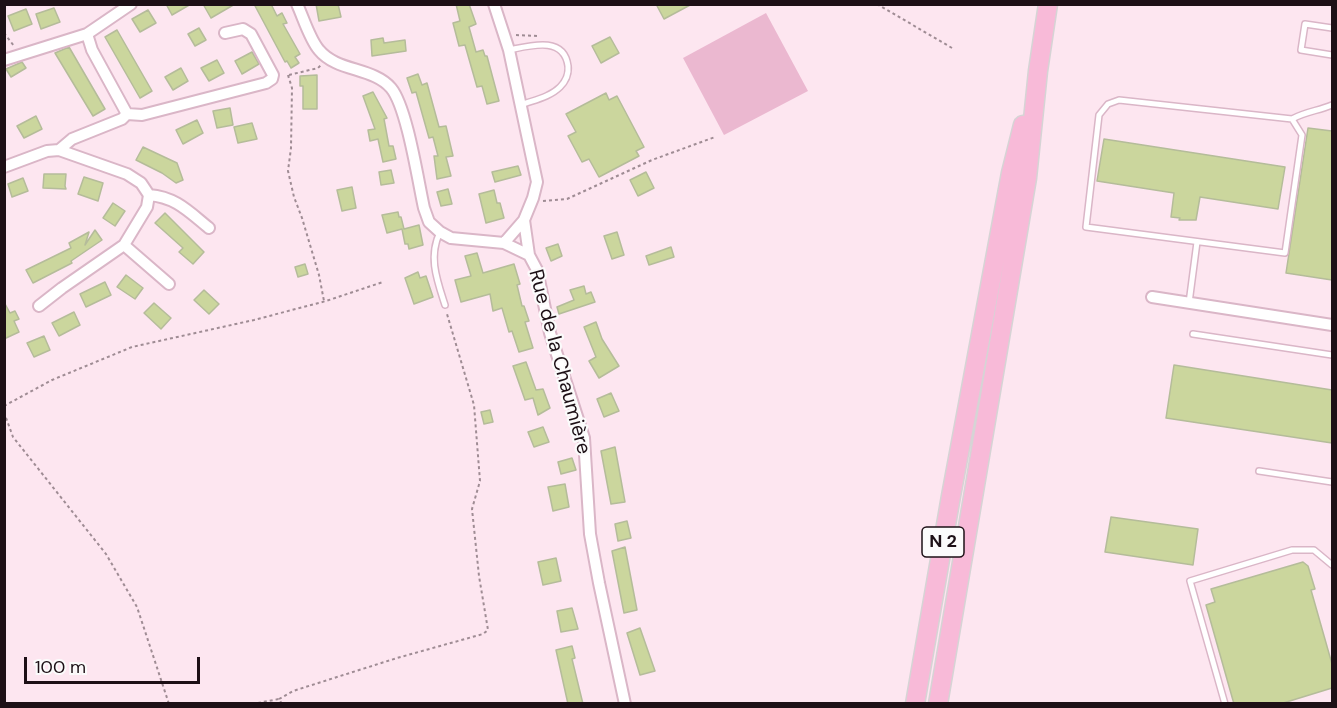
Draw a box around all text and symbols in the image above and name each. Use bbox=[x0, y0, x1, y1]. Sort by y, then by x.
street label: Rue de la Chaumière bbox=[523, 267, 595, 457]
road number: N 2 bbox=[922, 527, 964, 557]
scale bar bbox=[27, 645, 202, 683]
text: 100 m bbox=[35, 655, 86, 679]

